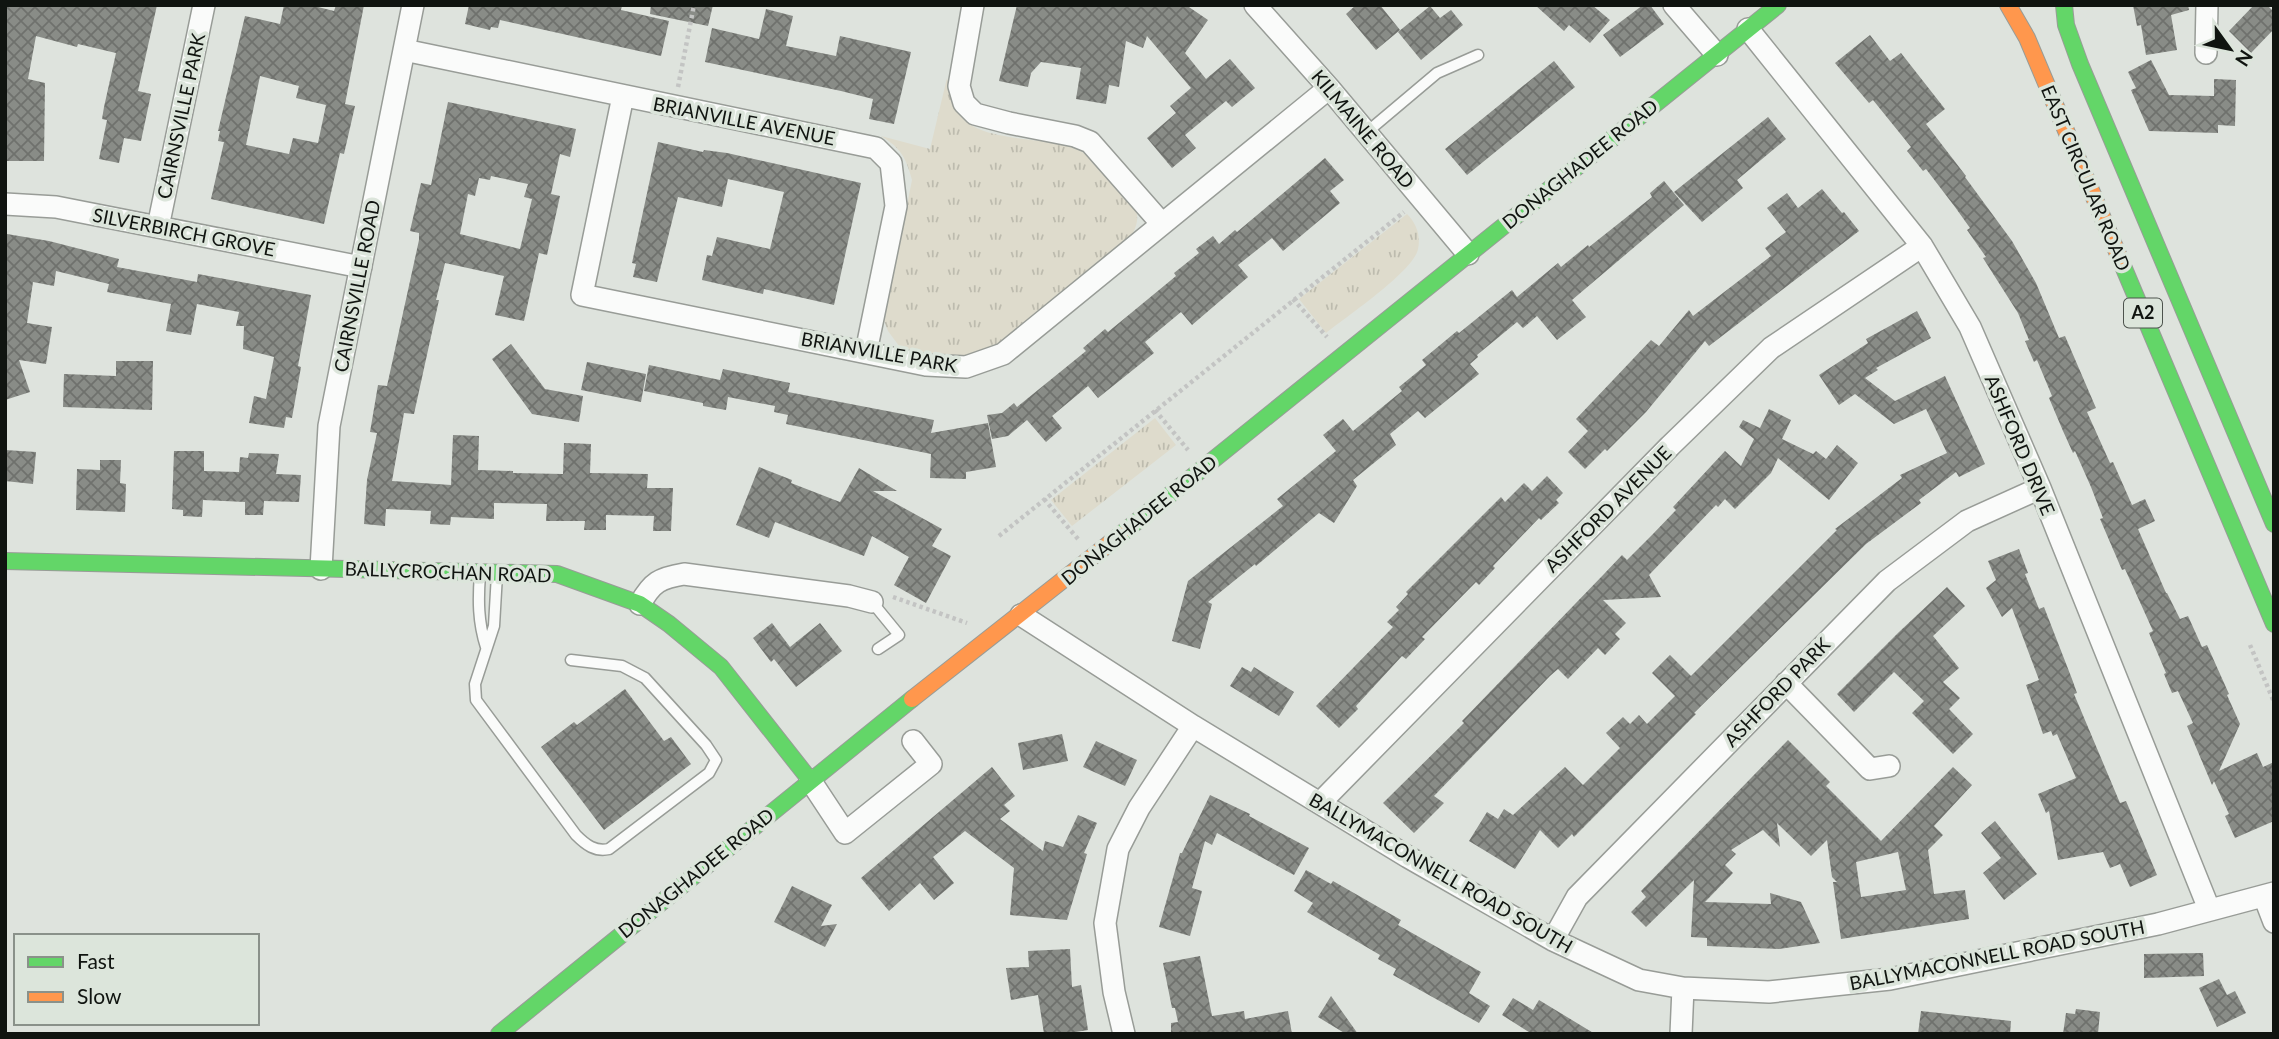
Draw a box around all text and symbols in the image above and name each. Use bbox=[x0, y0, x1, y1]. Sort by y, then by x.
north arrow bbox=[2195, 14, 2265, 84]
street label: CAIRNSVILLE PARK bbox=[152, 31, 209, 201]
text: N bbox=[2231, 46, 2258, 71]
street label: KILMAINE ROAD bbox=[1307, 65, 1420, 193]
street label: EAST CIRCULAR ROAD bbox=[2037, 82, 2136, 274]
street label: BRIANVILLE AVENUE bbox=[651, 92, 837, 149]
street label: DONAGHADEE ROAD bbox=[1497, 94, 1662, 233]
street label: CAIRNSVILLE ROAD bbox=[329, 198, 384, 374]
street label: SILVERBIRCH GROVE bbox=[91, 203, 277, 260]
road number: A2 bbox=[2124, 298, 2162, 328]
street label: BRIANVILLE PARK bbox=[799, 326, 959, 377]
street label: ASHFORD DRIVE bbox=[1981, 371, 2060, 518]
street label: ASHFORD AVENUE bbox=[1540, 441, 1676, 577]
street label: DONAGHADEE ROAD bbox=[1056, 450, 1221, 589]
street label: BALLYCROCHAN ROAD bbox=[344, 556, 552, 587]
street label: ASHFORD PARK bbox=[1719, 632, 1835, 751]
street label: BALLYMACONNELL ROAD SOUTH bbox=[1306, 788, 1577, 958]
street label: DONAGHADEE ROAD bbox=[613, 803, 778, 942]
street label: BALLYMACONNELL ROAD SOUTH bbox=[1847, 915, 2146, 994]
legend bbox=[14, 934, 259, 1025]
text: Fast bbox=[77, 948, 115, 973]
text: Slow bbox=[77, 983, 122, 1008]

